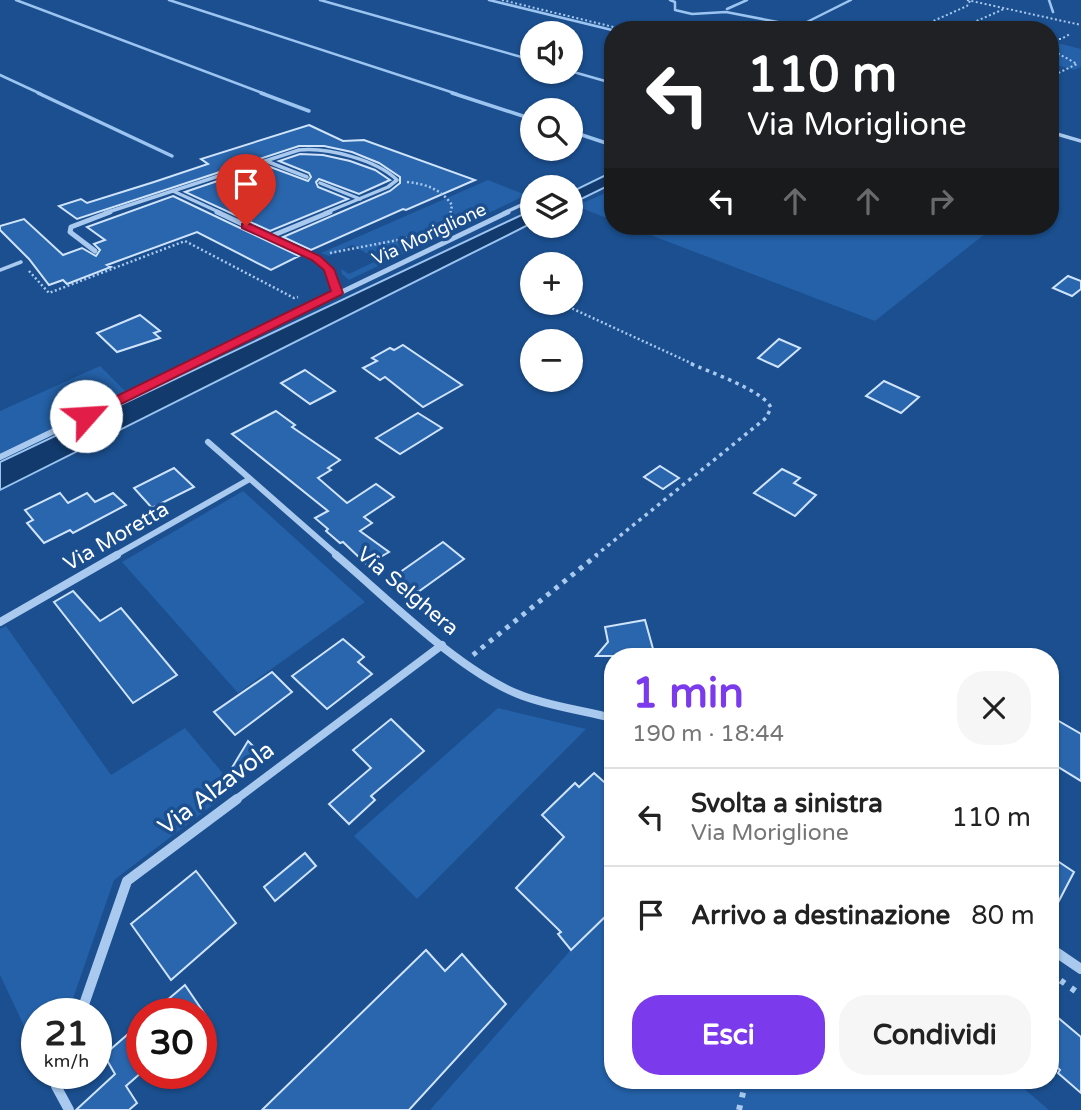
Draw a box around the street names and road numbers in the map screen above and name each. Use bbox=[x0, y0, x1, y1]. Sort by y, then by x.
street label: Via Moriglione bbox=[368, 198, 490, 270]
street label: Via Moretta bbox=[59, 496, 173, 577]
street label: Via Selghera bbox=[352, 542, 463, 641]
street label: Via Alzavola bbox=[153, 735, 280, 841]

